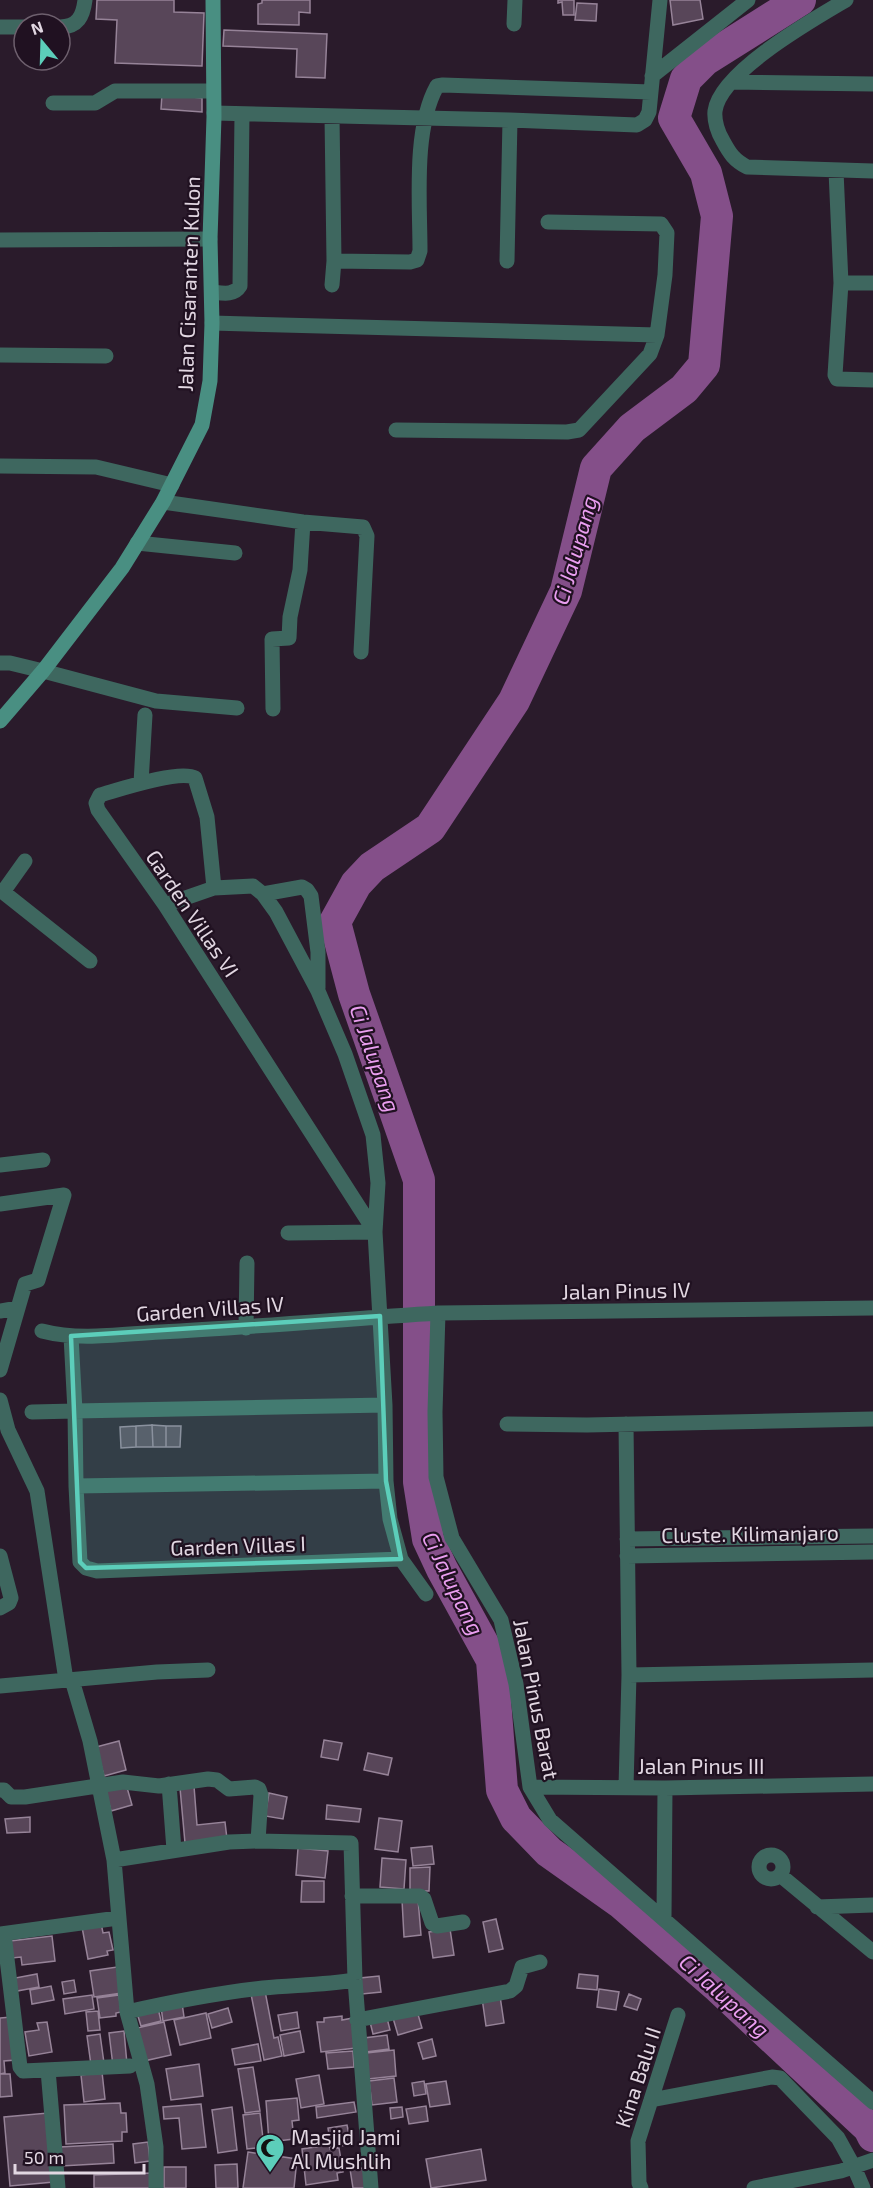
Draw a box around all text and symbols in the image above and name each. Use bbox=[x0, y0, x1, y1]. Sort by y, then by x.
north arrow bbox=[12, 12, 72, 72]
text: N bbox=[28, 16, 46, 38]
street label: Jalan Cisaranten Kulon bbox=[172, 176, 204, 392]
water label: Ci Jalupang bbox=[546, 493, 602, 607]
street label: Garden Villas VI bbox=[141, 845, 245, 981]
water label: Ci Jalupang bbox=[345, 1001, 407, 1115]
street label: Jalan Pinus IV bbox=[561, 1276, 691, 1304]
street label: Garden Villas IV bbox=[135, 1290, 285, 1326]
street label: Cluste. Kilimanjaro bbox=[661, 1519, 839, 1548]
water label: Ci Jalupang bbox=[418, 1527, 490, 1639]
street label: Garden Villas I bbox=[170, 1530, 306, 1560]
street label: Jalan Pinus Barat bbox=[509, 1617, 565, 1781]
street label: Jalan Pinus III bbox=[638, 1753, 764, 1778]
water label: Ci Jalupang bbox=[675, 1948, 775, 2042]
street label: Kina Balu II bbox=[609, 2023, 665, 2131]
place label: Masjid Jami Al Mushlih bbox=[291, 2124, 401, 2173]
mosque icon: Masjid Jami Al Mushlih bbox=[254, 2132, 286, 2174]
scale bar bbox=[15, 2137, 144, 2175]
text: 50 m bbox=[24, 2146, 64, 2168]

